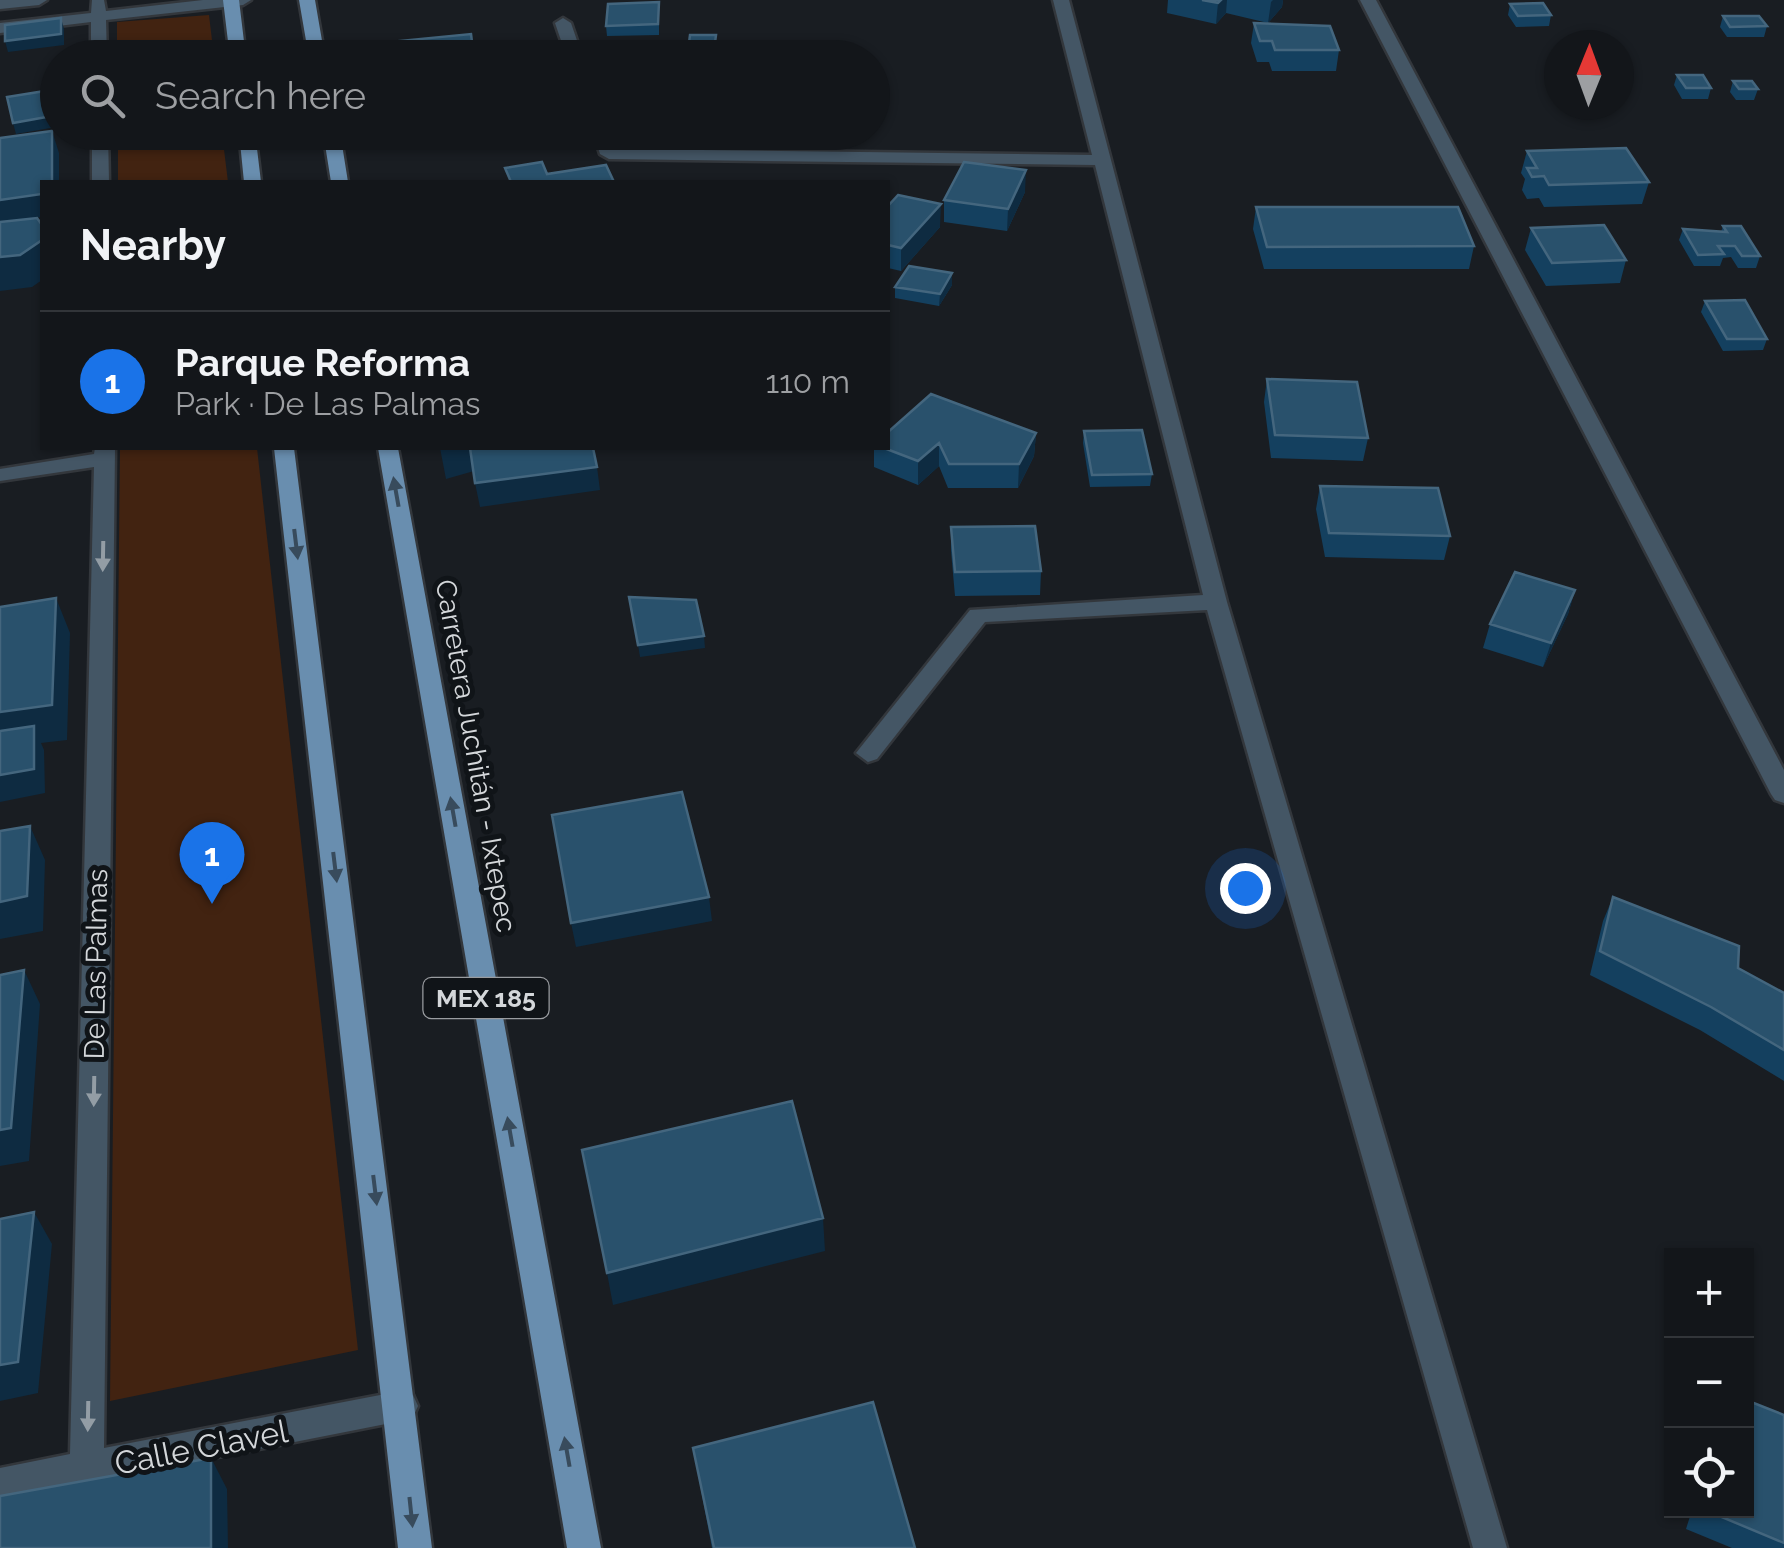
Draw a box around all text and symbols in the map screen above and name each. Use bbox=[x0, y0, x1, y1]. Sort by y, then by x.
north arrow bbox=[1544, 30, 1634, 120]
search box bbox=[40, 40, 890, 150]
icon: search bbox=[75, 68, 130, 123]
text: Search here bbox=[155, 73, 366, 118]
text: Nearby bbox=[80, 221, 226, 270]
text: Parque Reforma bbox=[175, 340, 470, 385]
text: 1 bbox=[105, 363, 120, 400]
text: 110 m bbox=[765, 363, 850, 400]
text: Park · De Las Palmas bbox=[175, 385, 480, 422]
one-way arrow bbox=[388, 476, 403, 507]
one-way arrow bbox=[288, 529, 304, 561]
one-way arrow bbox=[95, 541, 111, 573]
street label: Carretera Juchitán - Ixtepec bbox=[429, 577, 523, 935]
one-way arrow bbox=[445, 796, 460, 827]
pin: 1 bbox=[180, 822, 244, 904]
one-way arrow bbox=[328, 852, 344, 883]
your location bbox=[1220, 863, 1271, 914]
street label: De Las Palmas bbox=[78, 868, 114, 1060]
road number: MEX 185 bbox=[424, 978, 548, 1018]
one-way arrow bbox=[85, 1076, 101, 1108]
one-way arrow bbox=[501, 1116, 517, 1147]
one-way arrow bbox=[367, 1174, 383, 1206]
map controls bbox=[1664, 1248, 1754, 1518]
button: + bbox=[1664, 1248, 1754, 1338]
button: − bbox=[1664, 1338, 1754, 1428]
one-way arrow bbox=[79, 1401, 95, 1433]
street label: Calle Clavel bbox=[111, 1412, 291, 1482]
button: locate bbox=[1664, 1428, 1754, 1518]
one-way arrow bbox=[559, 1436, 574, 1467]
one-way arrow bbox=[404, 1497, 420, 1529]

